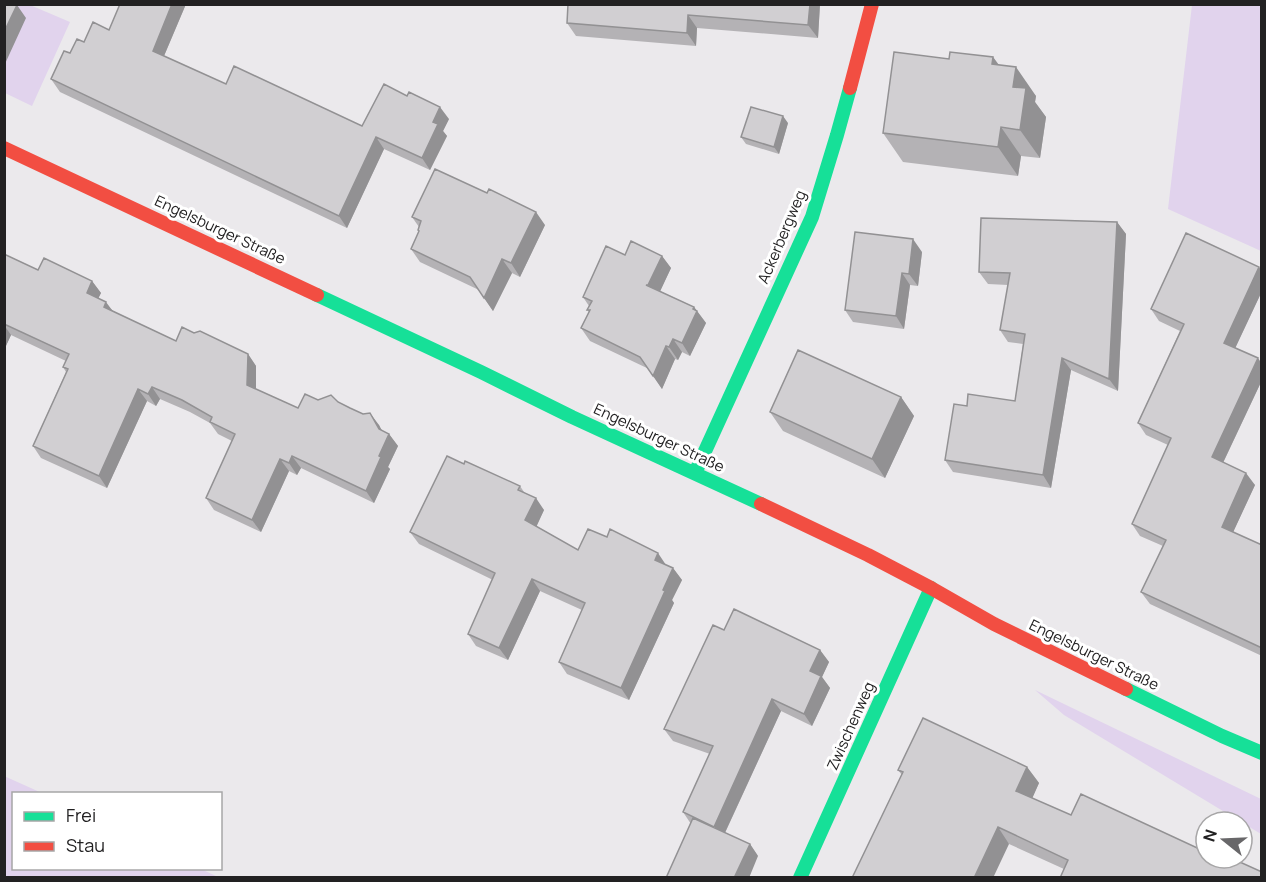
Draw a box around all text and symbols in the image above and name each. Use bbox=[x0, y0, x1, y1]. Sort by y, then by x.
street label: Ackerbergweg bbox=[752, 187, 811, 287]
street label: Engelsburger Straße bbox=[151, 190, 289, 269]
street label: Engelsburger Straße bbox=[590, 398, 728, 477]
street label: Engelsburger Straße bbox=[1026, 614, 1163, 695]
street label: Zwischenweg bbox=[822, 678, 879, 773]
legend bbox=[12, 792, 222, 870]
text: Frei bbox=[66, 803, 96, 827]
north arrow bbox=[1194, 810, 1254, 870]
text: N bbox=[1197, 826, 1222, 844]
text: Stau bbox=[66, 833, 105, 857]

